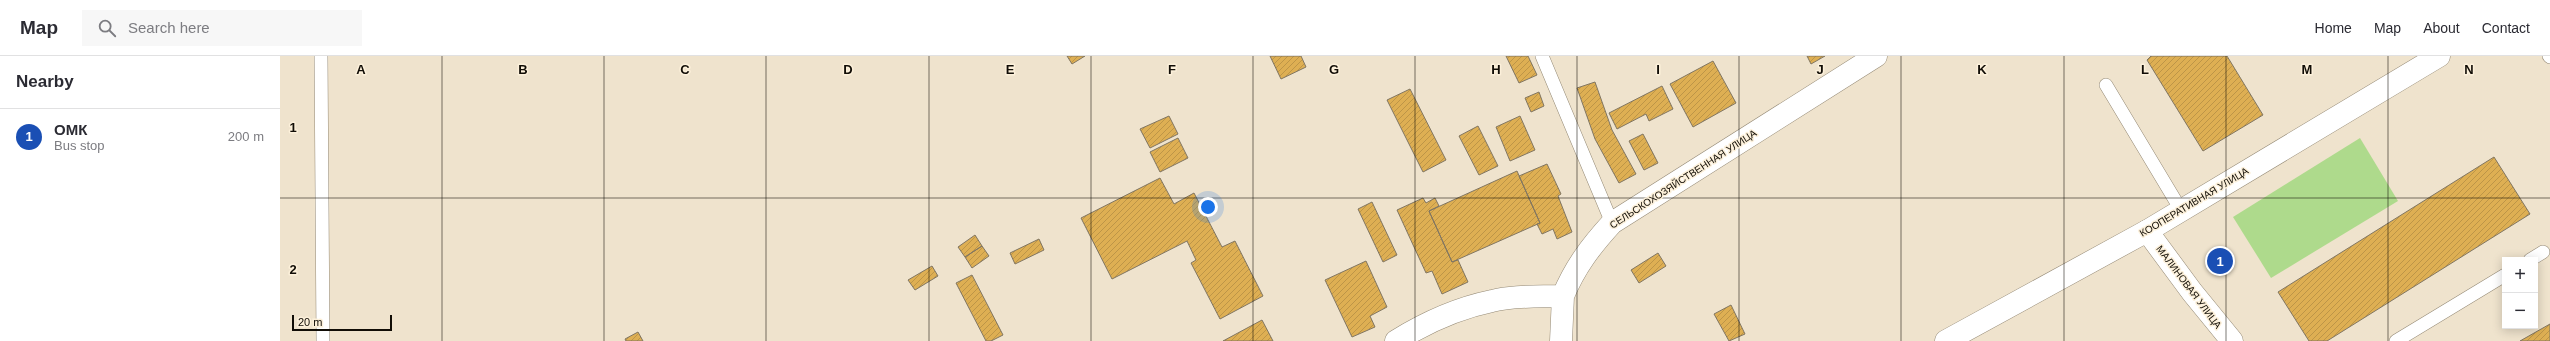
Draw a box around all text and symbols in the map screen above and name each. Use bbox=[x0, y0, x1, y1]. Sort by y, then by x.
search box bbox=[82, 10, 362, 46]
text: Map bbox=[20, 17, 58, 38]
icon: search bbox=[96, 17, 118, 39]
text: Search here bbox=[128, 19, 210, 36]
text: Home bbox=[2315, 20, 2352, 36]
text: Map bbox=[2374, 20, 2401, 36]
text: About bbox=[2423, 20, 2460, 36]
text: Contact bbox=[2482, 20, 2530, 36]
text: A bbox=[356, 62, 366, 77]
text: B bbox=[518, 62, 528, 77]
text: C bbox=[680, 62, 690, 77]
text: D bbox=[843, 62, 853, 77]
text: E bbox=[1006, 62, 1015, 77]
text: F bbox=[1168, 62, 1176, 77]
text: G bbox=[1329, 62, 1339, 77]
text: H bbox=[1491, 62, 1501, 77]
text: I bbox=[1656, 62, 1660, 77]
text: J bbox=[1816, 62, 1824, 77]
text: K bbox=[1977, 62, 1987, 77]
text: L bbox=[2141, 62, 2149, 77]
text: M bbox=[2302, 62, 2312, 77]
text: N bbox=[2464, 62, 2474, 77]
text: Nearby bbox=[16, 72, 74, 91]
text: 1 bbox=[289, 120, 297, 135]
text: ОМК bbox=[54, 121, 87, 138]
street label: СЕЛЬСКОХОЗЯЙСТВЕННАЯ УЛИЦА bbox=[1607, 126, 1759, 231]
text: 1 bbox=[25, 129, 33, 144]
text: 200 m bbox=[228, 129, 264, 144]
text: Bus stop bbox=[54, 138, 105, 153]
street label: КООПЕРАТИВНАЯ УЛИЦА bbox=[2138, 165, 2251, 239]
your location bbox=[1198, 197, 1218, 217]
street label: МАЛИНОВАЯ УЛИЦА bbox=[2154, 243, 2224, 331]
pin: 1 bbox=[2207, 246, 2233, 276]
map controls bbox=[2502, 257, 2538, 329]
button: + bbox=[2502, 257, 2538, 293]
text: 2 bbox=[289, 262, 297, 277]
button: − bbox=[2502, 293, 2538, 329]
scale bar bbox=[292, 313, 392, 332]
text: 20 m bbox=[298, 316, 322, 328]

